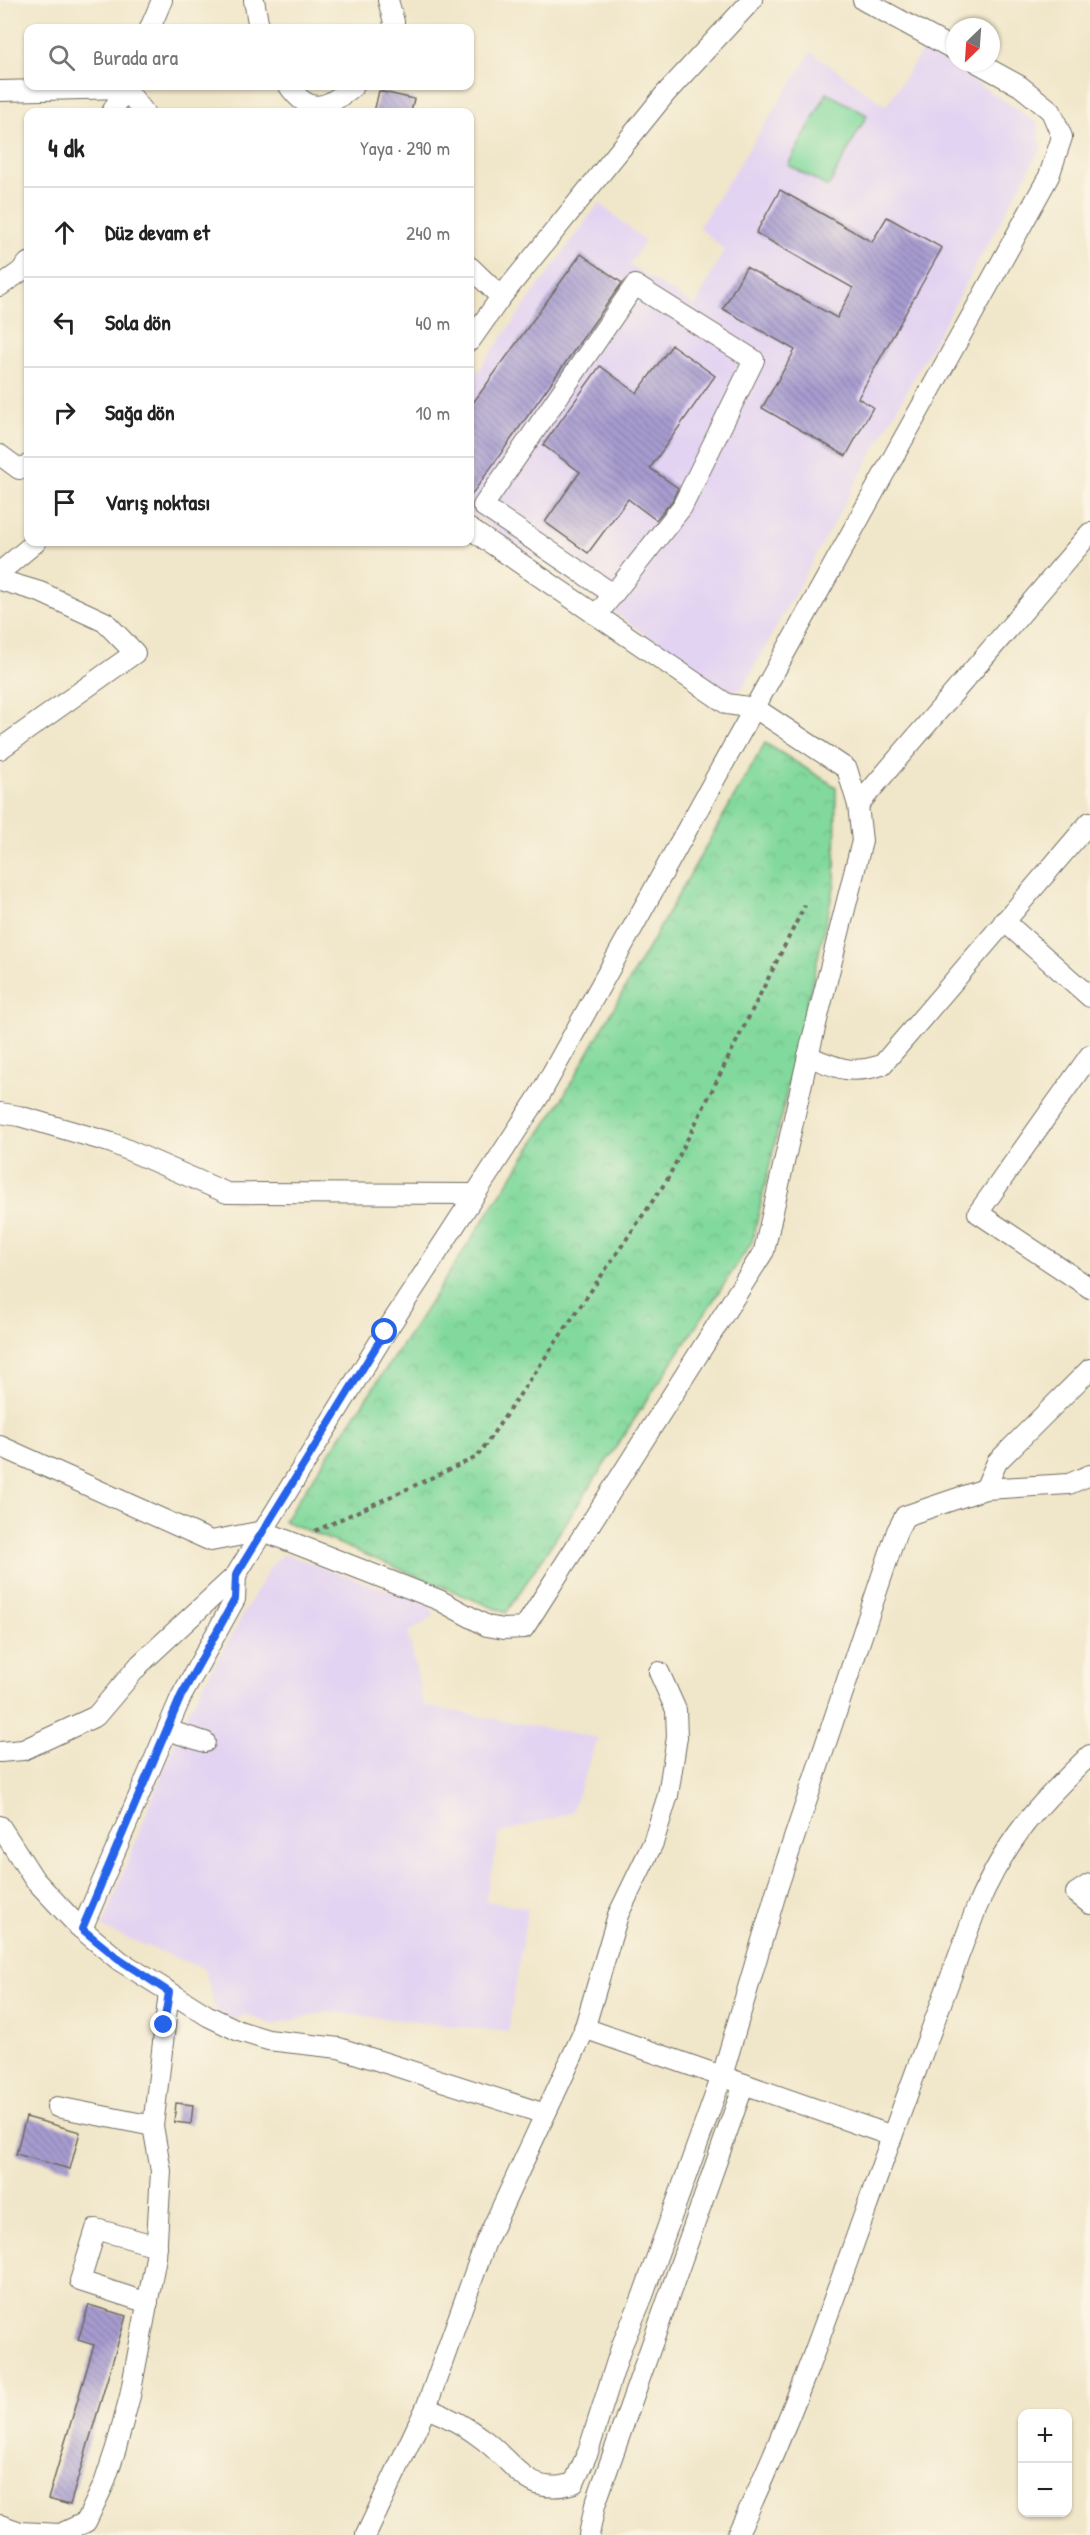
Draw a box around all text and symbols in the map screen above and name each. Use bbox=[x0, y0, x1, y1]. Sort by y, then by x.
north arrow bbox=[946, 18, 1000, 72]
search box bbox=[24, 24, 474, 90]
icon: search bbox=[45, 41, 78, 74]
text: Burada ara bbox=[93, 42, 178, 72]
text: 4 dk bbox=[48, 130, 85, 165]
text: Yaya · 290 m bbox=[360, 134, 450, 161]
icon: ahead bbox=[48, 216, 81, 249]
text: Düz devam et bbox=[105, 217, 210, 247]
text: 240 m bbox=[406, 219, 450, 246]
icon: left bbox=[48, 306, 81, 339]
text: Sola dön bbox=[105, 307, 171, 337]
text: 40 m bbox=[415, 309, 450, 336]
icon: right bbox=[48, 396, 81, 429]
text: Sağa dön bbox=[105, 397, 175, 427]
text: 10 m bbox=[416, 399, 450, 426]
icon: arrive bbox=[48, 486, 81, 519]
text: Varış noktası bbox=[105, 487, 210, 517]
route start bbox=[371, 1318, 397, 1344]
route end bbox=[150, 2011, 176, 2037]
map controls bbox=[1018, 2409, 1072, 2517]
button: + bbox=[1018, 2409, 1072, 2463]
button: − bbox=[1018, 2463, 1072, 2517]

